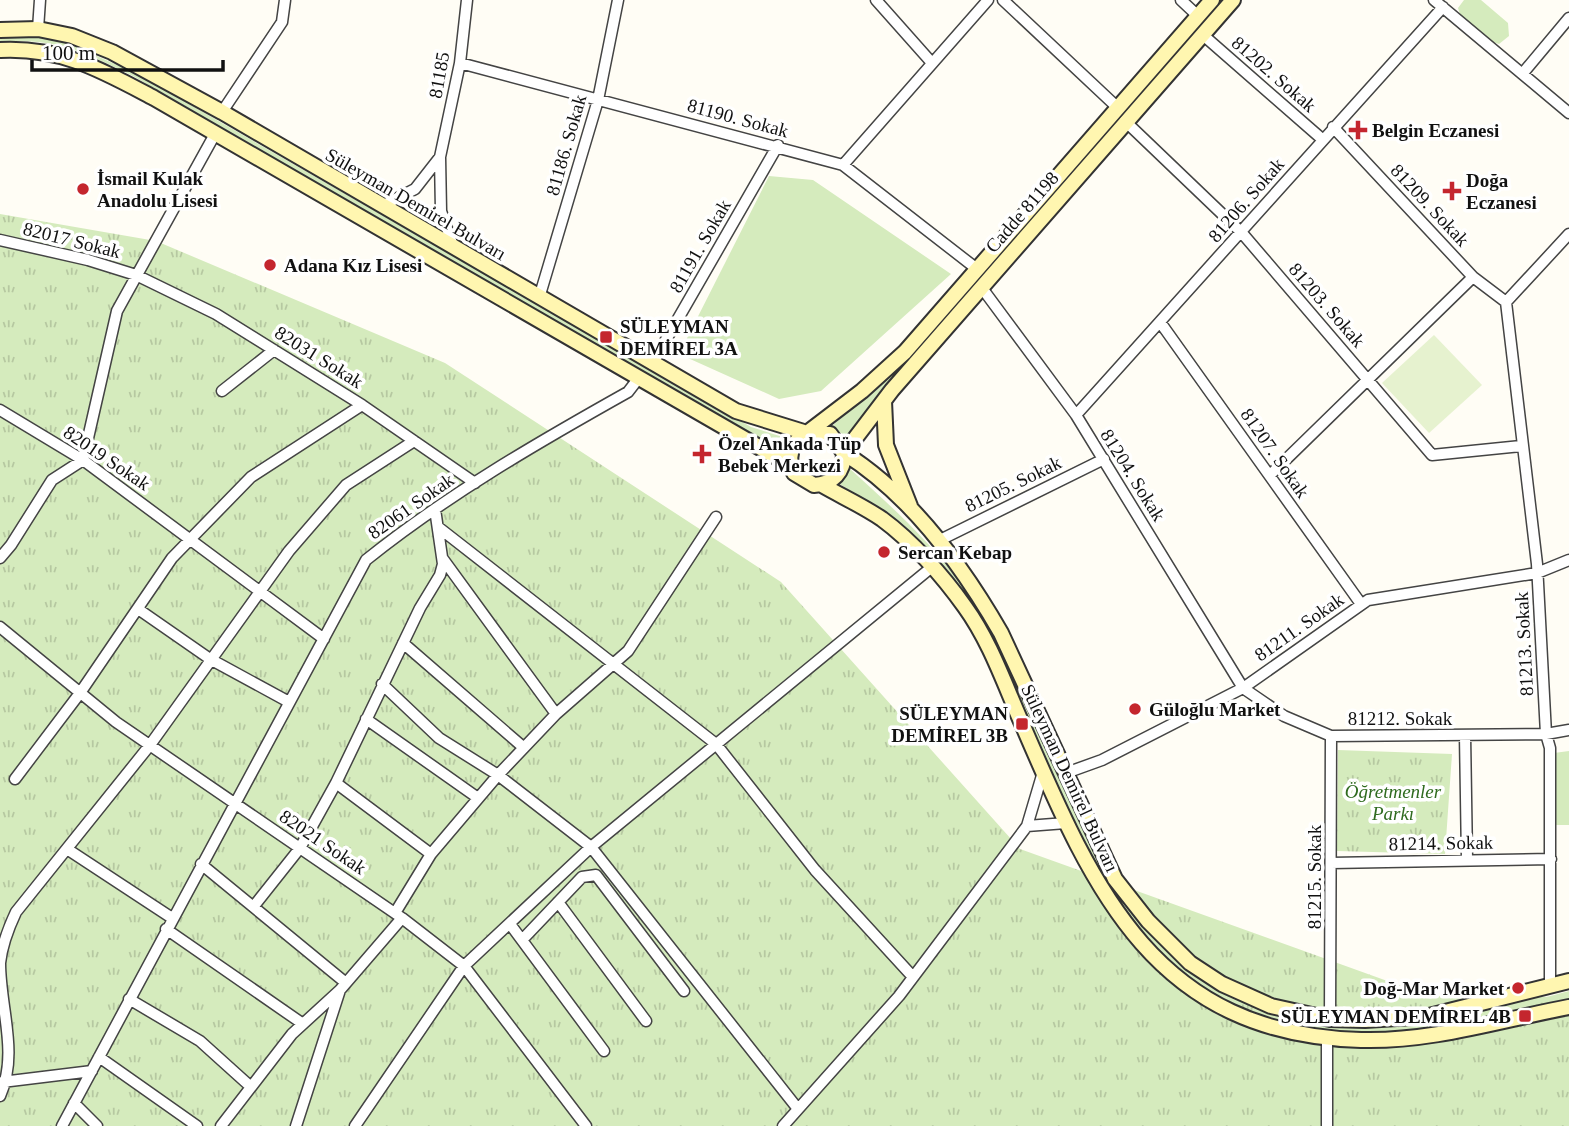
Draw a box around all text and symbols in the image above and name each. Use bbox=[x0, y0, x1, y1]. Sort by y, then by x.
scale bar bbox=[32, 28, 222, 72]
street label: 81202. Sokak bbox=[1228, 32, 1321, 117]
text: 100 m bbox=[42, 41, 95, 65]
street label: 81185 bbox=[425, 50, 453, 100]
street label: 81186. Sokak bbox=[542, 92, 591, 198]
street label: 81190. Sokak bbox=[685, 94, 791, 142]
place label: Belgin Eczanesi bbox=[1372, 120, 1499, 141]
marker: Belgin Eczanesi bbox=[1350, 122, 1366, 138]
street label: Süleyman Demirel Bulvarı bbox=[322, 144, 510, 264]
street label: 81206. Sokak bbox=[1204, 153, 1289, 246]
street label: 81209. Sokak bbox=[1387, 160, 1474, 251]
street label: Cadde 81198 bbox=[981, 167, 1063, 257]
place label: İsmail Kulak Anadolu Lisesi bbox=[97, 168, 218, 211]
place label: Doğa Eczanesi bbox=[1466, 170, 1537, 213]
marker: İsmail Kulak Anadolu Lisesi bbox=[75, 181, 91, 197]
marker: Doğa Eczanesi bbox=[1444, 183, 1460, 199]
street label: 81191. Sokak bbox=[665, 195, 735, 296]
street label: 82017 Sokak bbox=[21, 218, 123, 262]
place label: Adana Kız Lisesi bbox=[284, 255, 422, 276]
marker: Adana Kız Lisesi bbox=[262, 257, 278, 273]
street label: 81203. Sokak bbox=[1285, 259, 1370, 352]
place label: SÜLEYMAN DEMİREL 3A bbox=[620, 316, 738, 359]
street label: 82031 Sokak bbox=[271, 322, 367, 393]
marker: SÜLEYMAN DEMİREL 3A bbox=[598, 329, 614, 345]
street label: 81207. Sokak bbox=[1236, 404, 1314, 502]
street label: 82019 Sokak bbox=[60, 421, 155, 495]
street label: 81204. Sokak bbox=[1096, 425, 1170, 525]
place label: Özel Ankada Tüp Bebek Merkezi bbox=[718, 433, 861, 476]
marker: Özel Ankada Tüp Bebek Merkezi bbox=[692, 444, 712, 464]
street label: 81205. Sokak bbox=[961, 451, 1065, 516]
street label: 82061 Sokak bbox=[364, 469, 458, 543]
place label: Sercan Kebap bbox=[898, 542, 1012, 563]
marker: Sercan Kebap bbox=[876, 544, 892, 560]
street label: 81211. Sokak bbox=[1250, 588, 1348, 665]
street label: 81213. Sokak bbox=[1511, 591, 1537, 697]
street label: Süleyman Demirel Bulvarı bbox=[1017, 681, 1123, 875]
place label: Güloğlu Market bbox=[1149, 699, 1281, 720]
marker: Güloğlu Market bbox=[1127, 701, 1143, 717]
place label: SÜLEYMAN DEMİREL 3B bbox=[891, 703, 1008, 746]
street label: 81212. Sokak bbox=[1348, 708, 1453, 729]
marker: SÜLEYMAN DEMİREL 3B bbox=[1014, 716, 1030, 732]
park label: Öğretmenler Parkı bbox=[1345, 781, 1442, 824]
street label: 82021 Sokak bbox=[276, 805, 371, 879]
street label: 81215. Sokak bbox=[1304, 824, 1325, 929]
street label: 81214. Sokak bbox=[1389, 832, 1494, 854]
place label: Doğ-Mar Market bbox=[1363, 978, 1505, 999]
marker: Doğ-Mar Market bbox=[1510, 980, 1526, 996]
place label: SÜLEYMAN DEMİREL 4B bbox=[1281, 1006, 1511, 1027]
marker: SÜLEYMAN DEMİREL 4B bbox=[1517, 1008, 1533, 1024]

